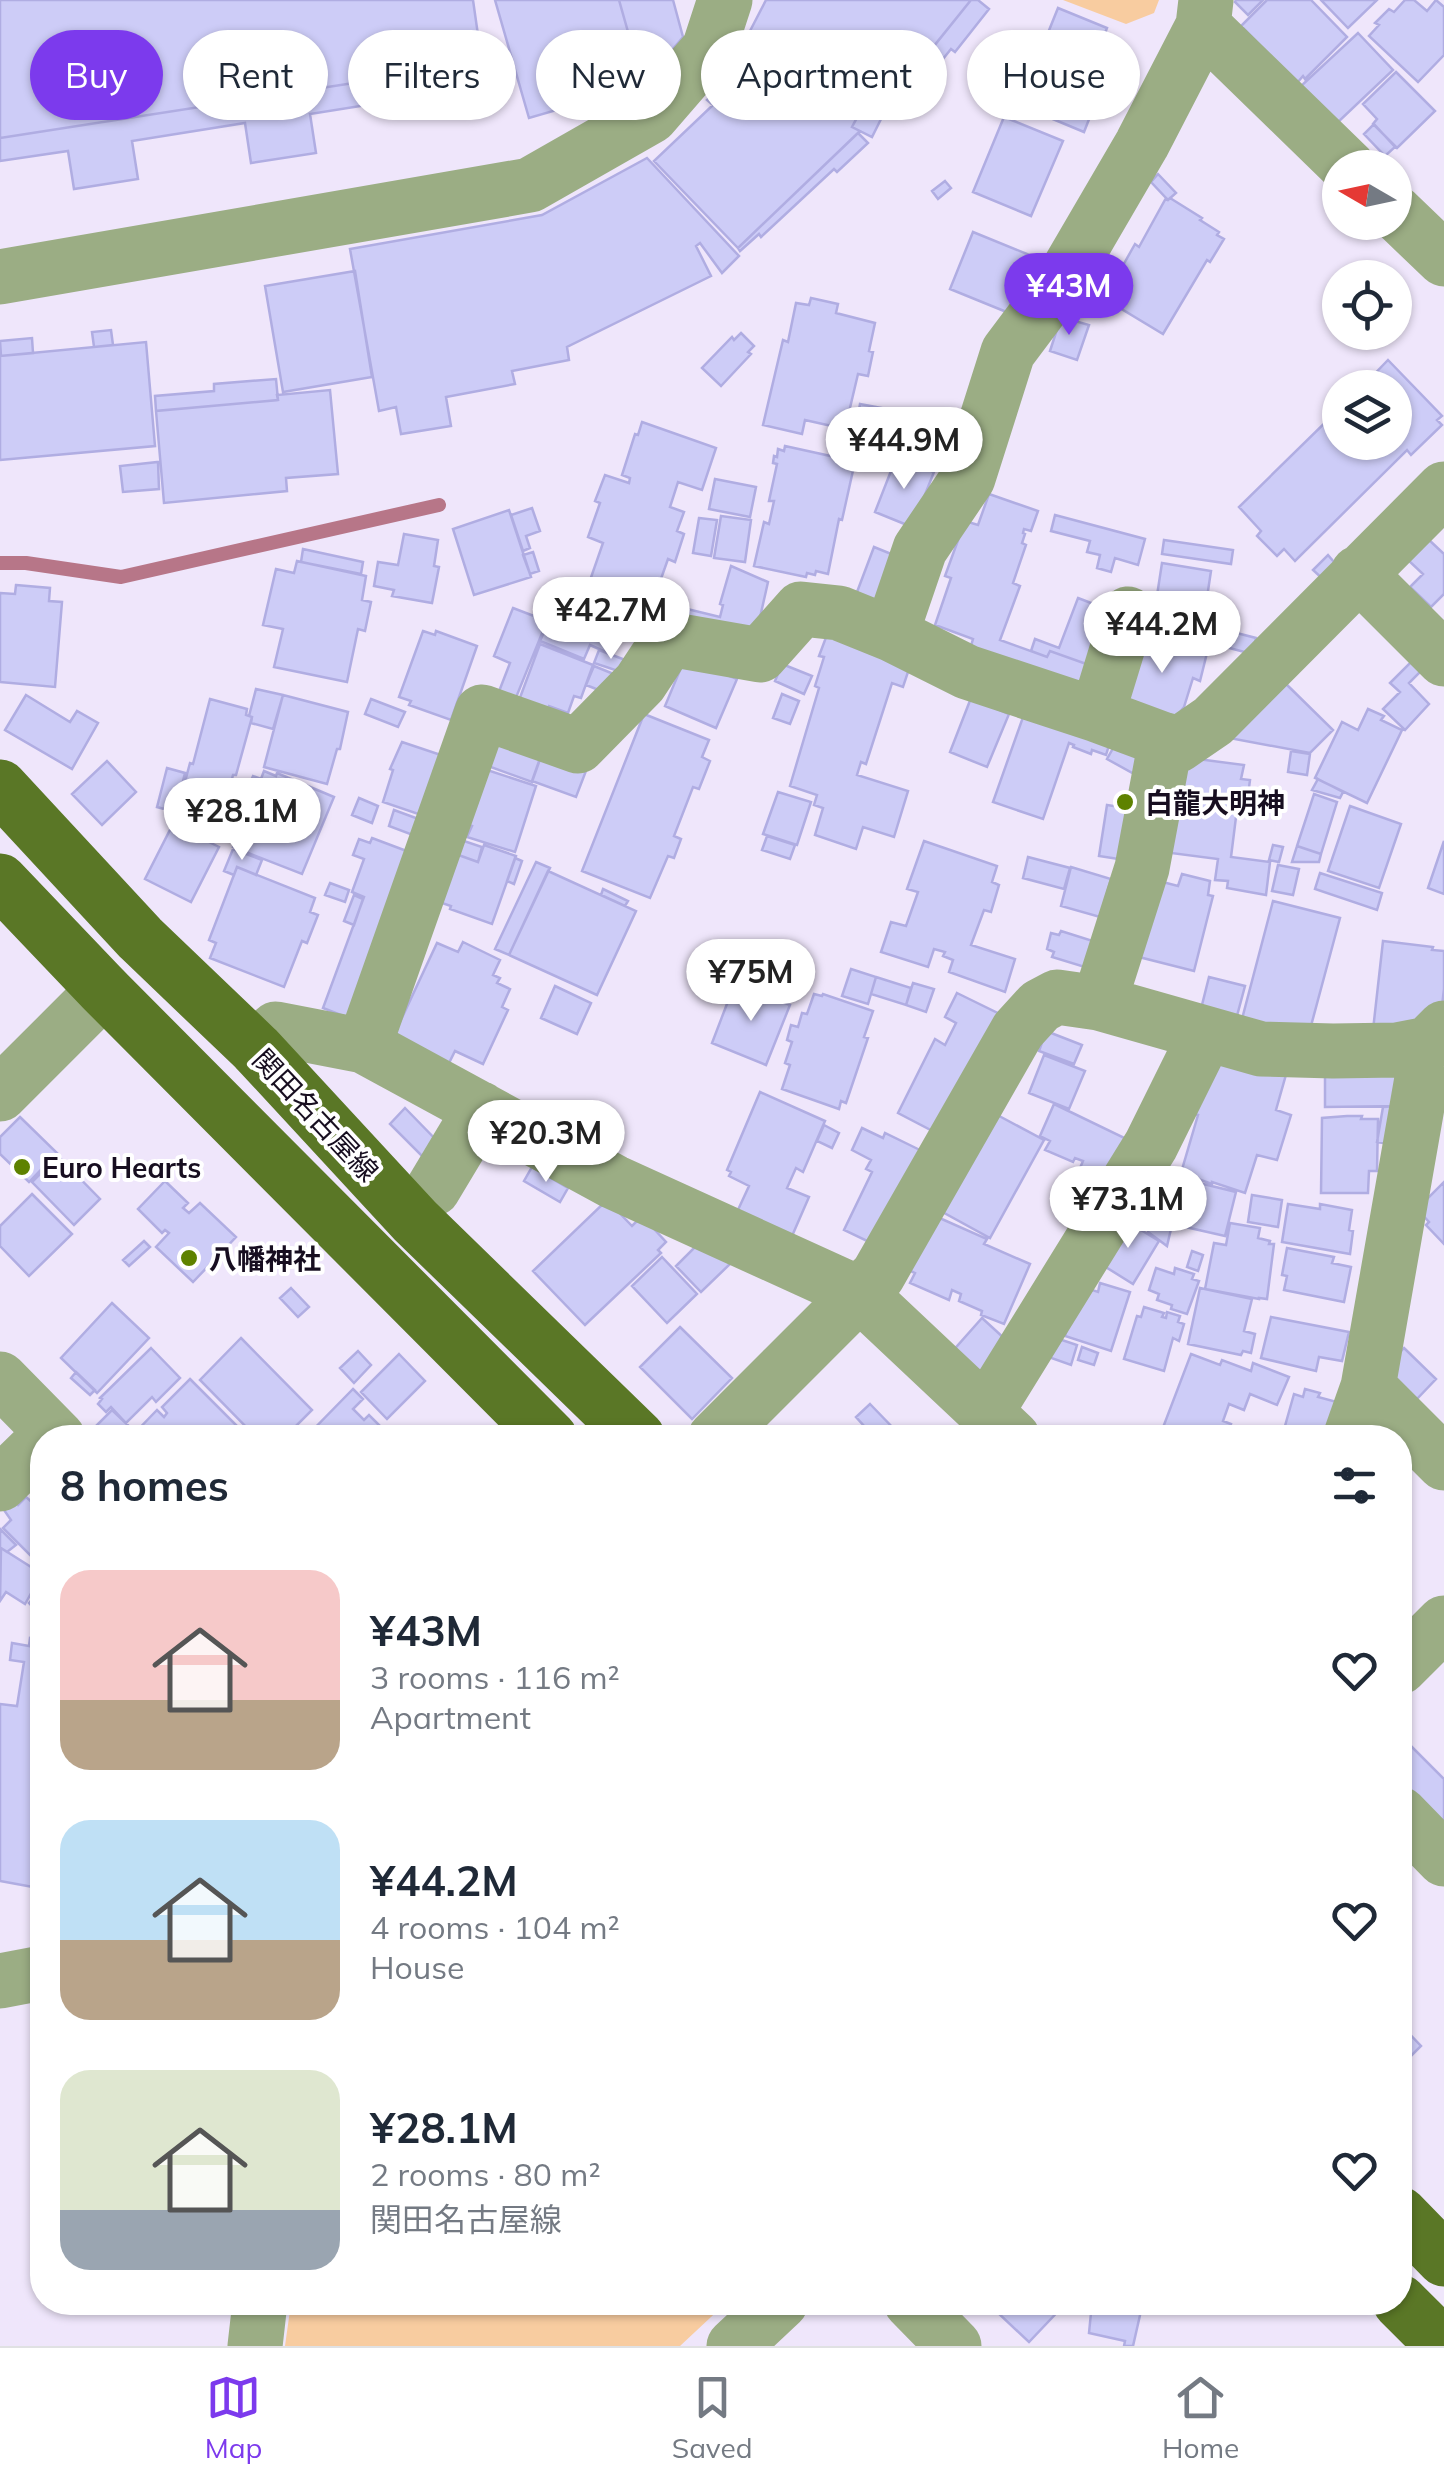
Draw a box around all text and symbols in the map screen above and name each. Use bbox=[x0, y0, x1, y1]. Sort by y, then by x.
chip: Buy bbox=[30, 30, 163, 120]
chip: Rent bbox=[183, 30, 328, 120]
chip: Filters bbox=[348, 30, 516, 120]
chip: New bbox=[536, 30, 681, 120]
chip: Apartment bbox=[701, 30, 947, 120]
chip: House bbox=[967, 30, 1140, 120]
north arrow bbox=[1322, 150, 1412, 240]
map controls bbox=[1322, 150, 1412, 460]
pin: ¥43M bbox=[1010, 253, 1128, 338]
button: locate bbox=[1322, 260, 1412, 350]
text: ¥43M bbox=[1026, 265, 1112, 305]
button: layers bbox=[1322, 370, 1412, 460]
pin: ¥44.9M bbox=[823, 407, 985, 492]
text: ¥44.9M bbox=[848, 419, 960, 459]
pin: ¥42.7M bbox=[530, 577, 692, 662]
text: ¥42.7M bbox=[555, 589, 667, 629]
pin: ¥44.2M bbox=[1081, 591, 1243, 676]
text: ¥44.2M bbox=[1106, 603, 1218, 643]
pin: ¥28.1M bbox=[161, 778, 323, 863]
place label: 白龍大明神 bbox=[1145, 785, 1285, 820]
text: ¥28.1M bbox=[186, 790, 298, 830]
marker: 白龍大明神 bbox=[1114, 791, 1136, 813]
pin: ¥75M bbox=[692, 939, 810, 1024]
text: ¥75M bbox=[708, 951, 794, 991]
street label: 関田名古屋線 bbox=[246, 1042, 386, 1188]
pin: ¥20.3M bbox=[465, 1100, 627, 1185]
text: ¥20.3M bbox=[490, 1112, 602, 1152]
place label: Euro Hearts bbox=[42, 1150, 201, 1185]
marker: Euro Hearts bbox=[11, 1156, 33, 1178]
pin: ¥73.1M bbox=[1047, 1166, 1209, 1251]
text: ¥73.1M bbox=[1072, 1178, 1184, 1218]
place label: 八幡神社 bbox=[209, 1241, 321, 1276]
marker: 八幡神社 bbox=[178, 1247, 200, 1269]
icon: filters bbox=[1327, 1458, 1382, 1513]
text: 8 homes bbox=[60, 1459, 229, 1512]
text: ¥43M bbox=[370, 1604, 482, 1657]
icon: home bbox=[140, 1610, 260, 1730]
icon: heart bbox=[1327, 1643, 1382, 1698]
text: 3 rooms · 116 m² bbox=[370, 1657, 620, 1697]
text: Apartment bbox=[370, 1697, 531, 1737]
text: ¥44.2M bbox=[370, 1854, 518, 1907]
icon: home bbox=[140, 1860, 260, 1980]
icon: heart bbox=[1327, 1893, 1382, 1948]
text: 4 rooms · 104 m² bbox=[370, 1907, 620, 1947]
text: House bbox=[370, 1947, 465, 1987]
text: ¥28.1M bbox=[370, 2101, 518, 2154]
icon: home bbox=[140, 2110, 260, 2230]
icon: heart bbox=[1327, 2143, 1382, 2198]
text: 2 rooms · 80 m² bbox=[370, 2154, 601, 2194]
text: 関田名古屋線 bbox=[370, 2199, 562, 2239]
tab: Map bbox=[205, 2370, 262, 2465]
tab: Saved bbox=[672, 2370, 753, 2465]
tab: Home bbox=[1162, 2370, 1239, 2465]

